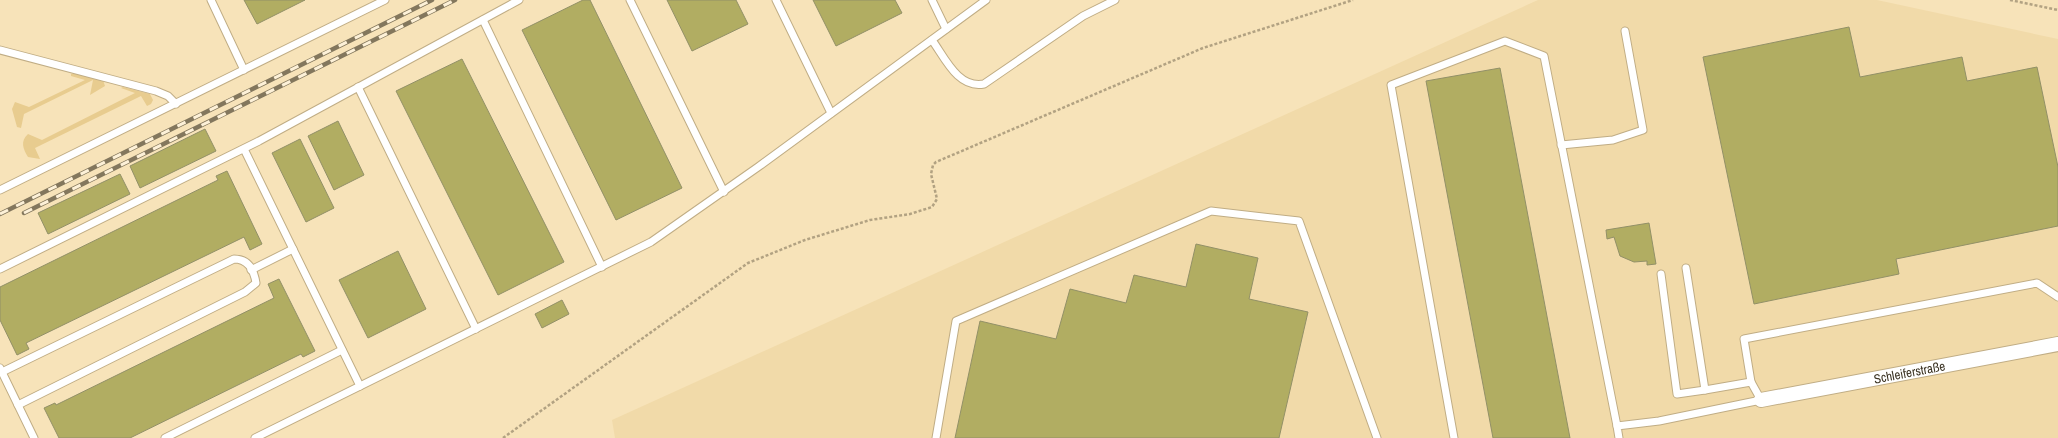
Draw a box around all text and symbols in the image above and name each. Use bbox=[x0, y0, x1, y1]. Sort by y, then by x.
street label: Schleiferstraße bbox=[1872, 357, 1947, 387]

